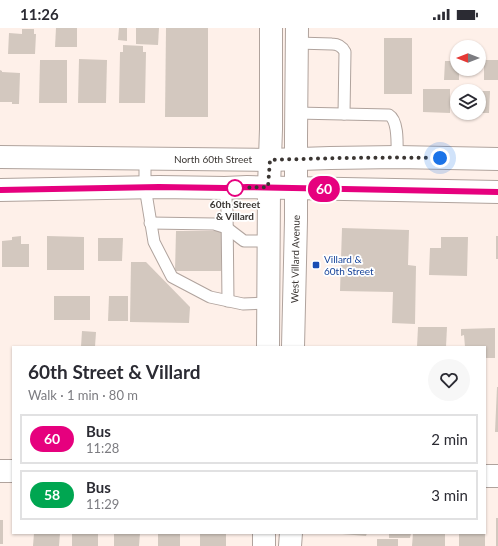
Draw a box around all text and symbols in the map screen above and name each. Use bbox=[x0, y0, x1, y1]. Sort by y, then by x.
text: 11:26 bbox=[20, 5, 59, 23]
north arrow bbox=[450, 40, 486, 76]
map controls bbox=[450, 40, 486, 120]
button: layers bbox=[450, 84, 486, 120]
your location bbox=[430, 148, 450, 168]
street label: North 60th Street bbox=[174, 153, 253, 165]
line badge: 60 bbox=[306, 176, 342, 202]
marker: 60th Street & Villard bbox=[226, 179, 244, 197]
text: 60 bbox=[316, 180, 332, 197]
place label: 60th Street & Villard bbox=[210, 198, 260, 222]
street label: West Villard Avenue bbox=[288, 215, 302, 303]
place label: Villard & 60th Street bbox=[324, 253, 374, 277]
marker: Villard & 60th Street bbox=[311, 260, 321, 270]
button: heart bbox=[428, 359, 470, 401]
text: 60th Street & Villard bbox=[28, 360, 201, 383]
text: Walk · 1 min · 80 m bbox=[28, 387, 138, 403]
text: Bus bbox=[86, 422, 111, 440]
text: 60 bbox=[44, 430, 60, 447]
text: 2 min bbox=[431, 430, 468, 448]
text: 11:28 bbox=[86, 440, 119, 456]
text: Bus bbox=[86, 478, 111, 496]
text: 58 bbox=[44, 486, 60, 503]
text: 3 min bbox=[431, 486, 468, 504]
text: 11:29 bbox=[86, 496, 119, 512]

